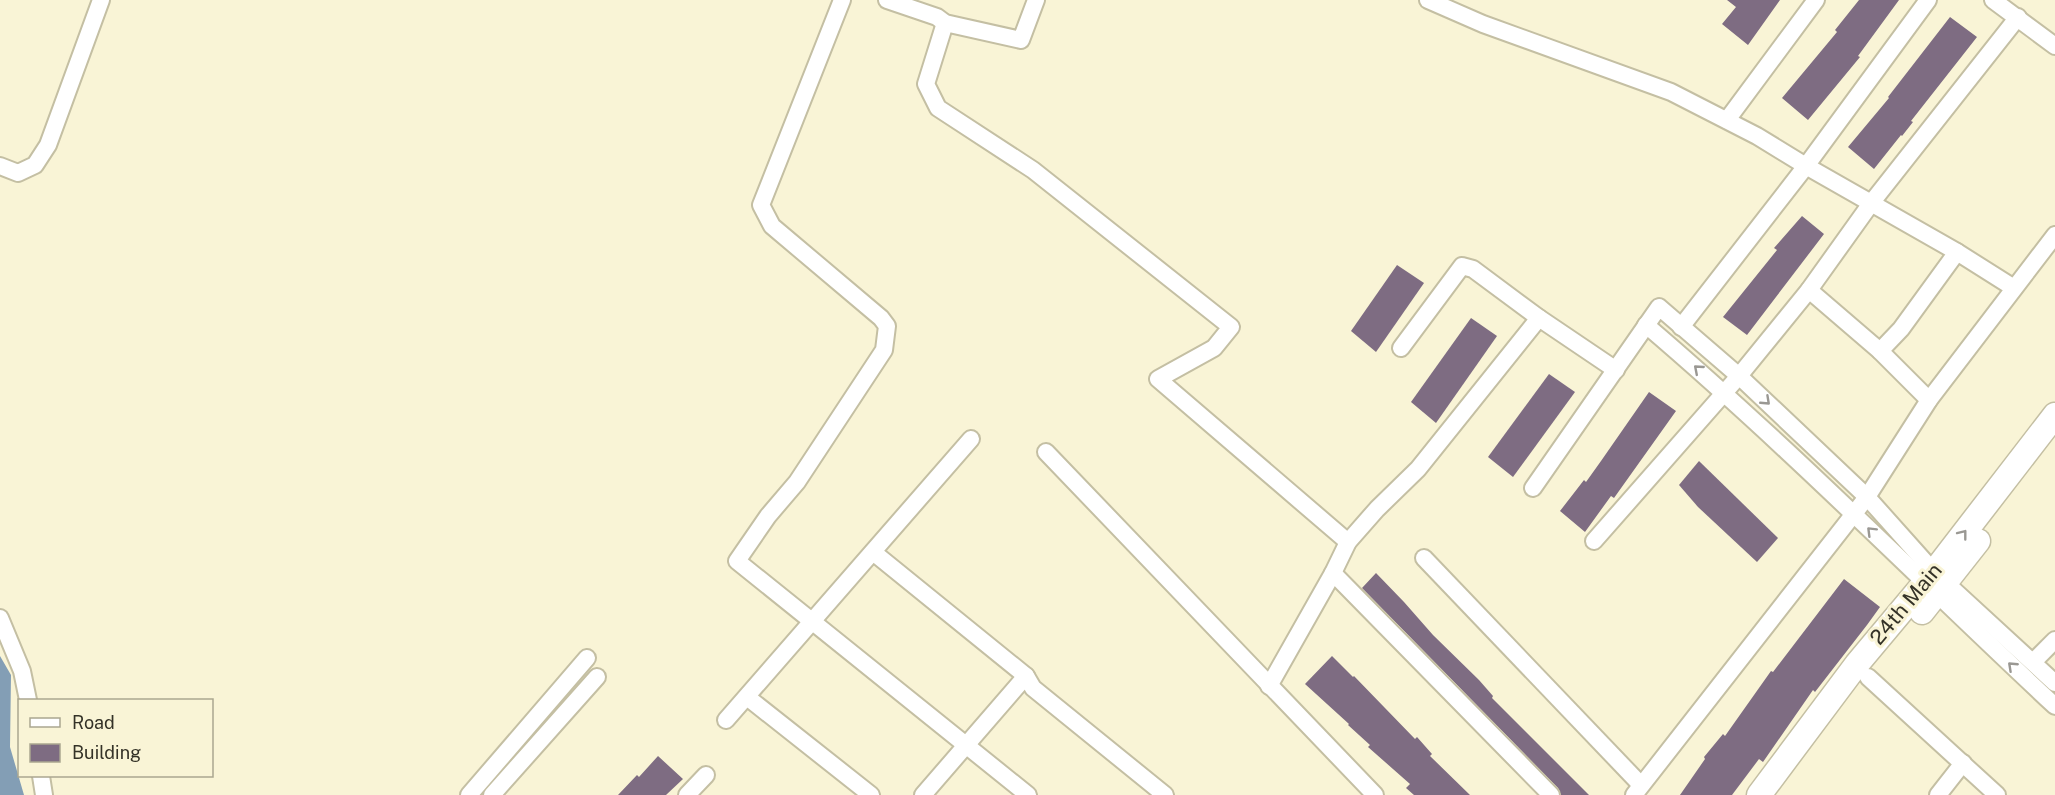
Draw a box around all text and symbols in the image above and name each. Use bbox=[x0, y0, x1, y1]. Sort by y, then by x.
one-way arrow bbox=[1694, 366, 1705, 377]
one-way arrow bbox=[1759, 394, 1770, 405]
one-way arrow bbox=[1868, 527, 1879, 538]
one-way arrow bbox=[1955, 529, 1966, 540]
street label: 24th Main bbox=[1864, 558, 1947, 650]
one-way arrow bbox=[2008, 662, 2019, 673]
legend bbox=[18, 699, 213, 777]
text: Road bbox=[72, 712, 115, 733]
text: Building bbox=[72, 742, 141, 763]

